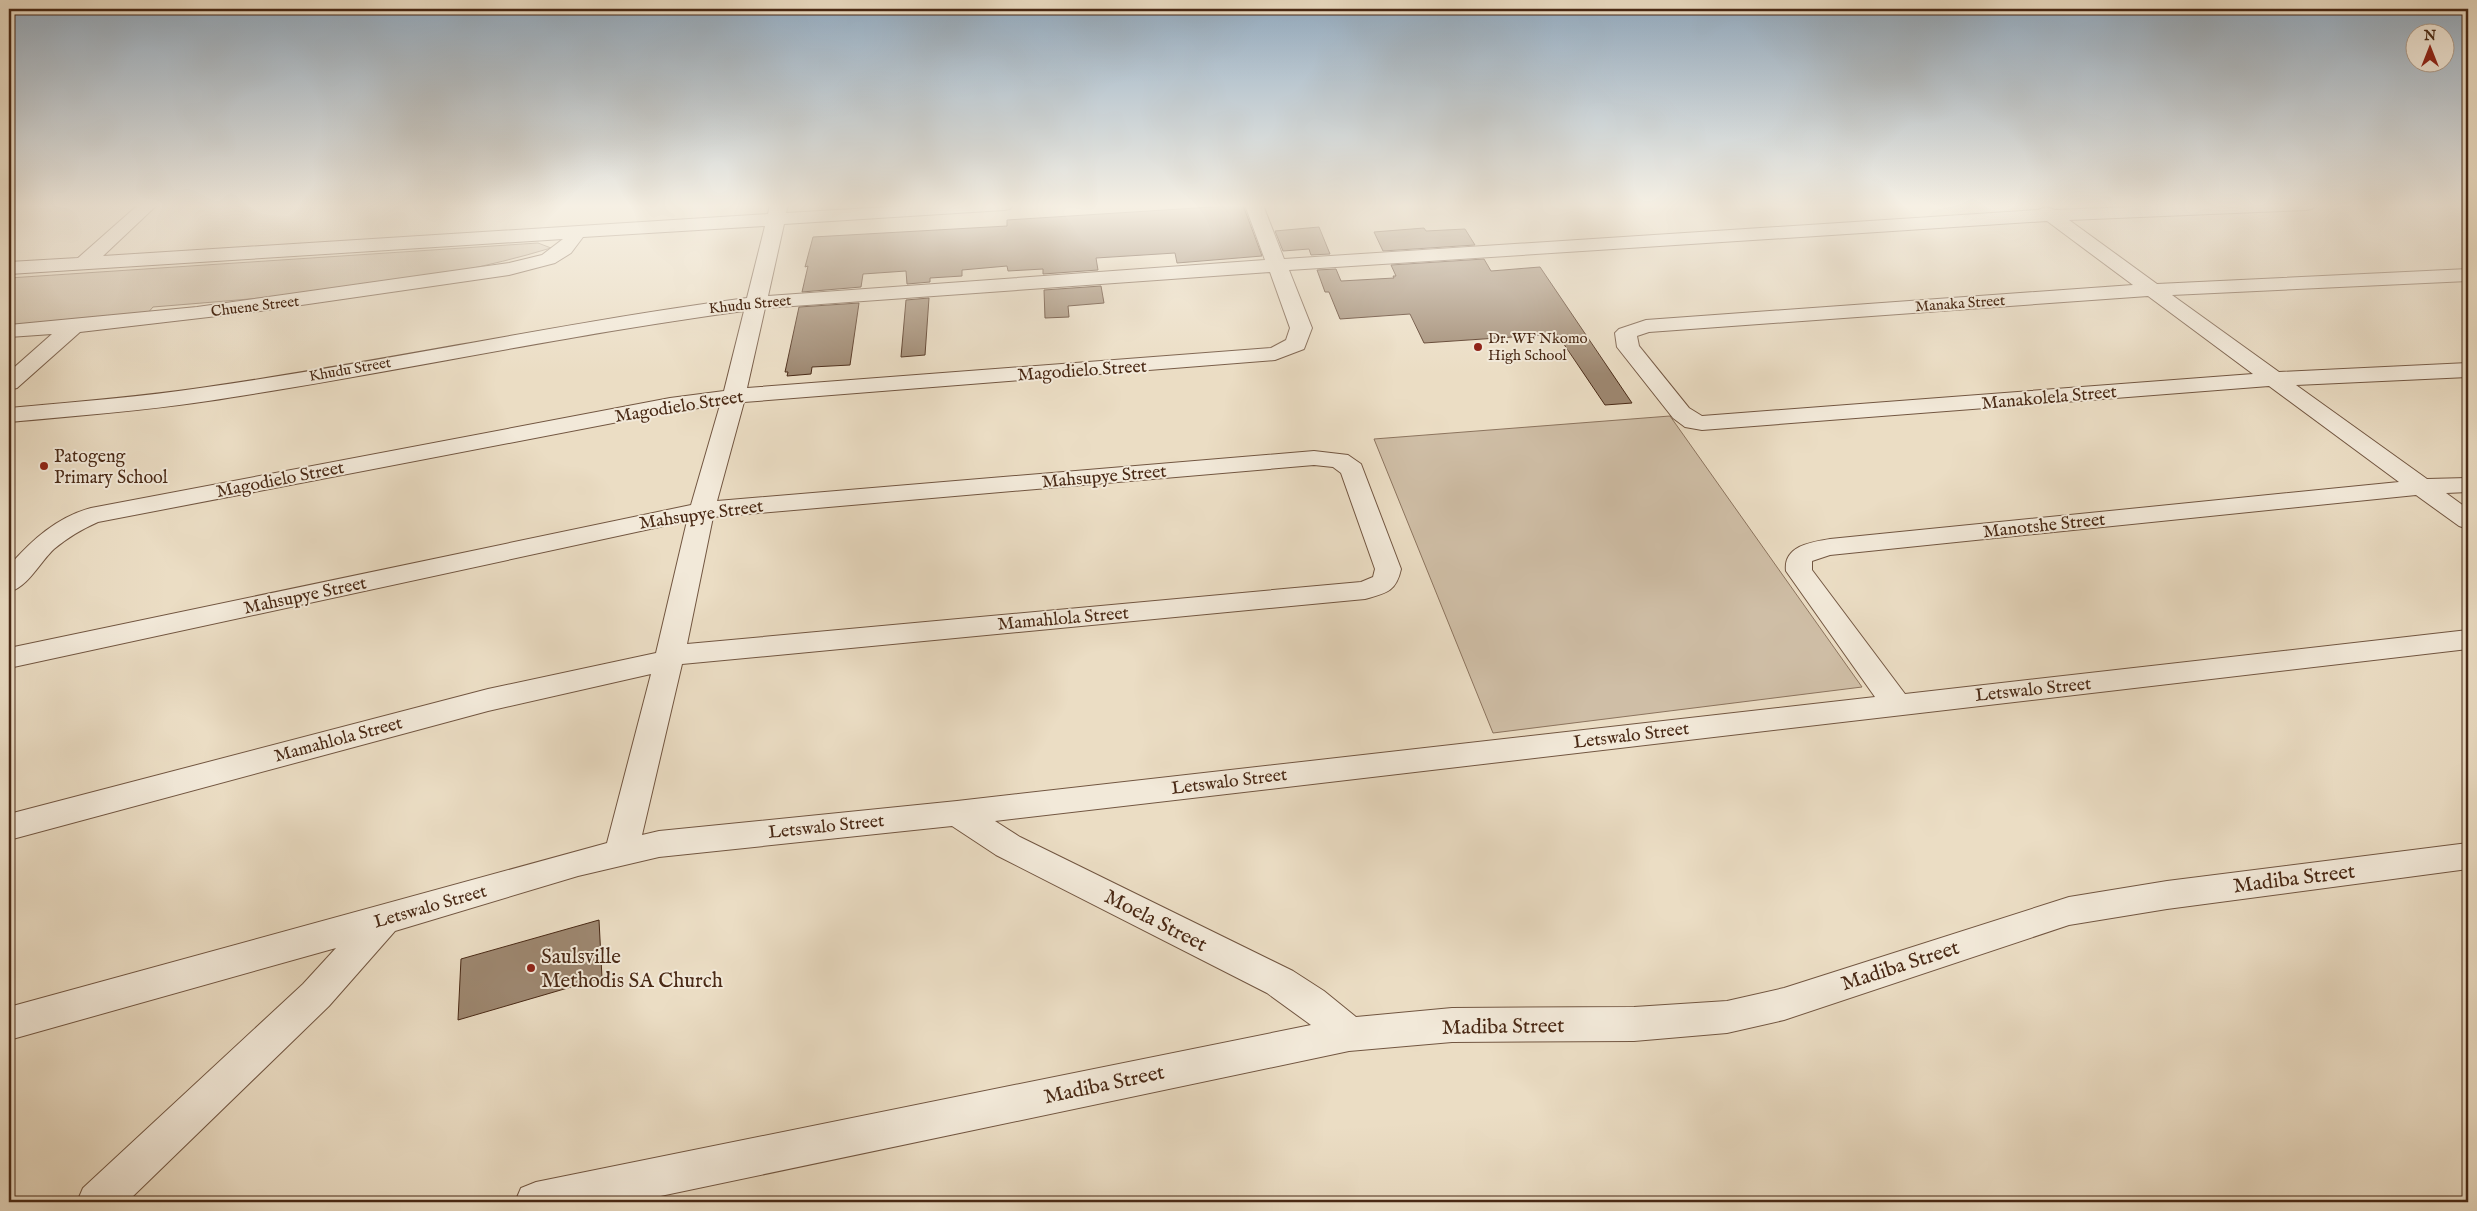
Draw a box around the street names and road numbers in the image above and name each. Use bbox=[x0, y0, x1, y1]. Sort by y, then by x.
street label: Khudu Street bbox=[708, 291, 792, 318]
street label: Manaka Street bbox=[1914, 291, 2006, 316]
street label: Chuene Street bbox=[210, 292, 300, 321]
street label: Khudu Street bbox=[308, 353, 393, 386]
street label: Magodielo Street bbox=[1017, 355, 1148, 387]
street label: Manakolela Street bbox=[1981, 381, 2118, 416]
street label: Magodielo Street bbox=[613, 386, 745, 429]
street label: Magodielo Street bbox=[214, 457, 346, 504]
street label: Mahsupye Street bbox=[1041, 461, 1167, 494]
street label: Mahsupye Street bbox=[638, 495, 765, 536]
street label: Manotshe Street bbox=[1982, 509, 2106, 544]
street label: Mahsupye Street bbox=[242, 572, 369, 621]
street label: Mamahlola Street bbox=[996, 602, 1130, 637]
street label: Letswalo Street bbox=[1974, 673, 2092, 708]
street label: Mamahlola Street bbox=[272, 712, 405, 769]
street label: Letswalo Street bbox=[1572, 718, 1690, 755]
street label: Letswalo Street bbox=[1170, 764, 1288, 801]
street label: Letswalo Street bbox=[767, 810, 885, 845]
street label: Madiba Street bbox=[2232, 859, 2357, 900]
street label: Letswalo Street bbox=[371, 880, 490, 935]
street label: Moela Street bbox=[1099, 884, 1211, 959]
street label: Madiba Street bbox=[1838, 935, 1963, 998]
street label: Madiba Street bbox=[1441, 1013, 1565, 1042]
street label: Madiba Street bbox=[1042, 1060, 1167, 1111]

